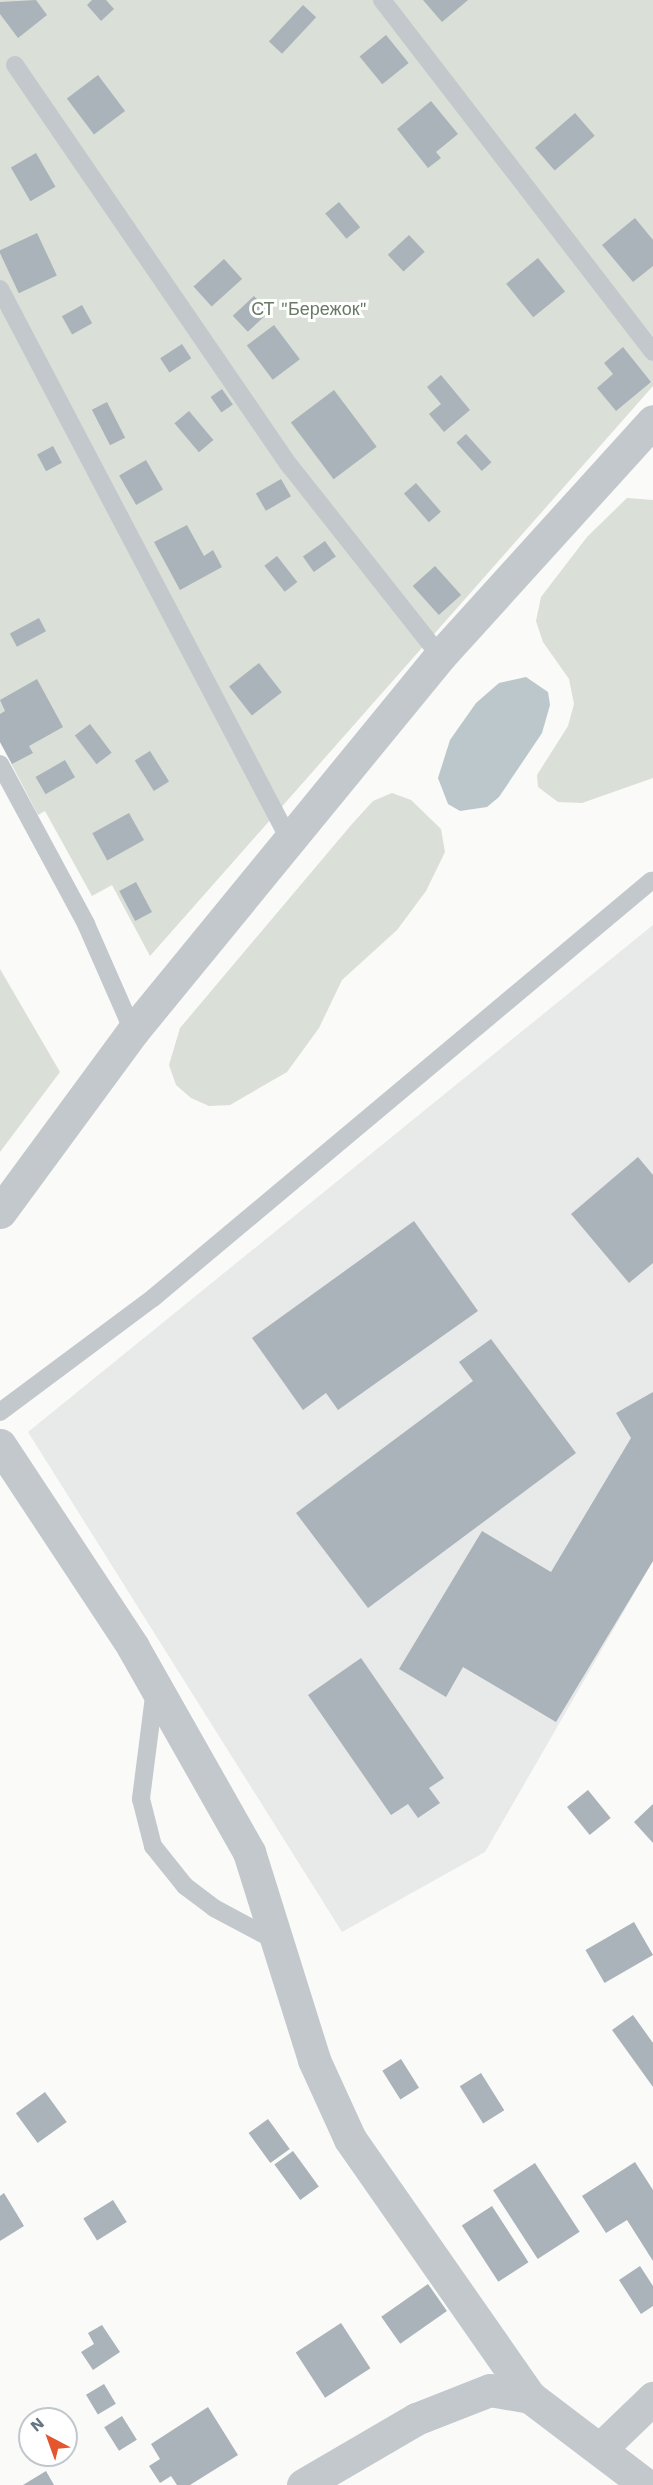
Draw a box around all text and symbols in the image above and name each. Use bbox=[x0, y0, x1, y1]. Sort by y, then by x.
park label: СТ "Бережок" bbox=[251, 298, 367, 320]
north arrow bbox=[18, 2407, 78, 2467]
text: N bbox=[26, 2413, 48, 2436]

